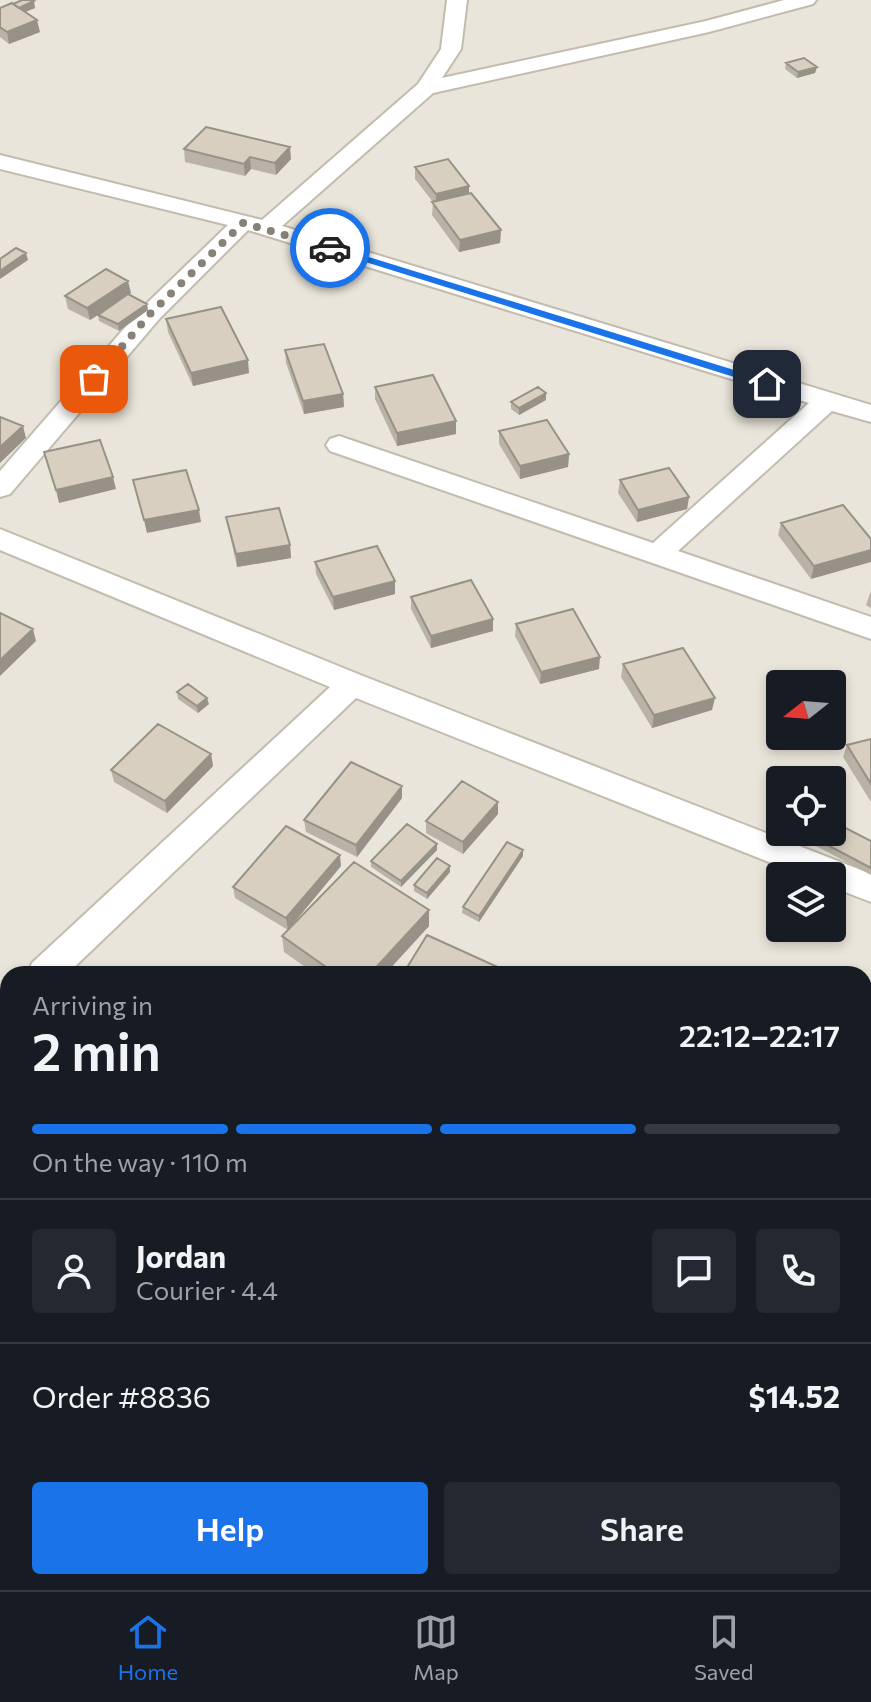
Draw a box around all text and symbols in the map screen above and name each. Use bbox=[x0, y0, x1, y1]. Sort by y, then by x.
courier bbox=[290, 208, 370, 288]
icon: car bbox=[308, 226, 352, 270]
pin bbox=[60, 345, 128, 413]
pin bbox=[733, 350, 801, 418]
icon: bag bbox=[72, 357, 116, 401]
icon: home bbox=[745, 362, 789, 406]
north arrow bbox=[766, 670, 846, 750]
map controls bbox=[766, 670, 846, 942]
button: locate bbox=[766, 766, 846, 846]
button: layers bbox=[766, 862, 846, 942]
text: Arriving in bbox=[32, 989, 153, 1020]
text: 22:12–22:17 bbox=[679, 1016, 840, 1053]
text: 2 min bbox=[32, 1018, 161, 1082]
text: On the way · 110 m bbox=[32, 1146, 248, 1177]
button: person bbox=[32, 1229, 116, 1313]
button: chat bbox=[652, 1229, 736, 1313]
button: phone bbox=[756, 1229, 840, 1313]
text: Jordan bbox=[136, 1237, 226, 1274]
text: Courier · 4.4 bbox=[136, 1274, 278, 1305]
text: Order #8836 bbox=[32, 1377, 211, 1414]
text: $14.52 bbox=[748, 1377, 840, 1414]
button: Help bbox=[32, 1482, 428, 1574]
button: Share bbox=[444, 1482, 840, 1574]
tab: Home bbox=[118, 1610, 178, 1685]
tab: Map bbox=[413, 1610, 459, 1685]
tab: Saved bbox=[694, 1610, 753, 1685]

